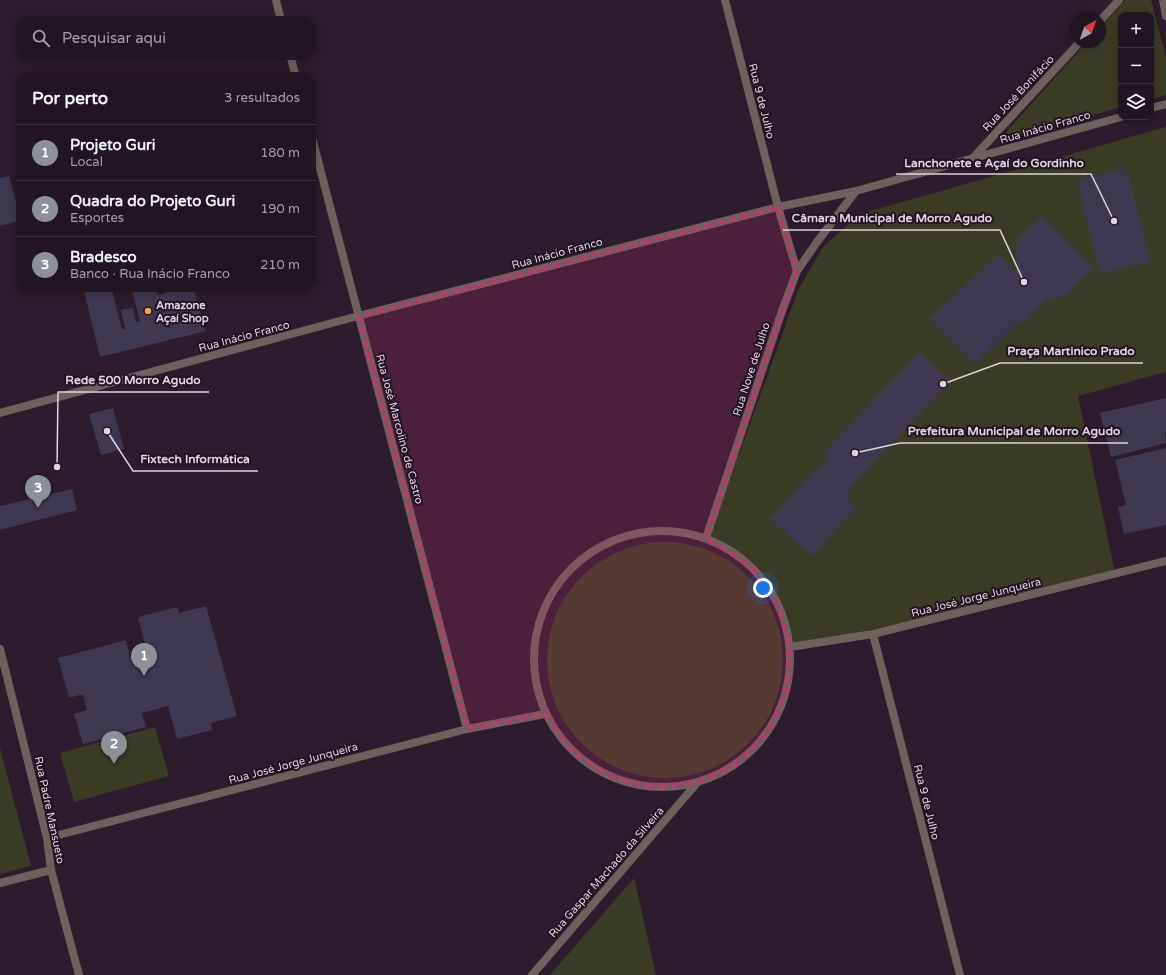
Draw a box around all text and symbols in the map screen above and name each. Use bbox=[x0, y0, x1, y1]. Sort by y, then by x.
north arrow bbox=[1070, 12, 1106, 48]
map controls bbox=[1118, 12, 1154, 120]
button: + bbox=[1118, 12, 1154, 48]
search box bbox=[16, 16, 316, 60]
icon: search bbox=[30, 27, 52, 49]
text: Pesquisar aqui bbox=[62, 29, 166, 47]
button: − bbox=[1118, 48, 1154, 84]
street label: Rua José Bonifácio bbox=[980, 53, 1057, 134]
street label: Rua 9 de Julho bbox=[746, 62, 777, 141]
button: layers bbox=[1118, 84, 1154, 120]
text: Por perto bbox=[32, 88, 108, 109]
text: 3 resultados bbox=[224, 90, 300, 106]
street label: Rua Inácio Franco bbox=[998, 108, 1092, 147]
text: Projeto Guri bbox=[70, 136, 156, 154]
text: 1 bbox=[41, 145, 49, 161]
text: 180 m bbox=[260, 145, 300, 161]
callout: Lanchonete e Açaí do Gordinho bbox=[896, 150, 1091, 174]
text: Local bbox=[70, 154, 103, 170]
text: Lanchonete e Açaí do Gordinho bbox=[904, 156, 1084, 171]
text: Quadra do Projeto Guri bbox=[70, 192, 235, 210]
text: 2 bbox=[41, 201, 49, 217]
text: 190 m bbox=[260, 201, 300, 217]
callout: Câmara Municipal de Morro Agudo bbox=[783, 206, 1000, 230]
text: Esportes bbox=[70, 210, 124, 226]
text: Câmara Municipal de Morro Agudo bbox=[792, 211, 992, 226]
street label: Rua Inácio Franco bbox=[510, 235, 604, 272]
text: Bradesco bbox=[70, 248, 137, 266]
text: 3 bbox=[41, 257, 49, 273]
text: 210 m bbox=[260, 257, 300, 273]
text: Banco · Rua Inácio Franco bbox=[70, 266, 230, 282]
place label: Amazone Açaí Shop bbox=[156, 299, 209, 326]
marker: Amazone Açaí Shop bbox=[143, 306, 153, 316]
street label: Rua Inácio Franco bbox=[197, 318, 291, 355]
street label: Rua Nove de Julho bbox=[730, 320, 773, 418]
callout: Praça Martinico Prado bbox=[1000, 339, 1143, 363]
text: Praça Martinico Prado bbox=[1007, 344, 1135, 359]
street label: Rua José Marcolino de Castro bbox=[373, 353, 426, 506]
callout: Rede 500 Morro Agudo bbox=[58, 368, 209, 392]
text: Rede 500 Morro Agudo bbox=[65, 373, 201, 388]
callout: Prefeitura Municipal de Morro Agudo bbox=[900, 419, 1128, 443]
text: Prefeitura Municipal de Morro Agudo bbox=[908, 424, 1120, 439]
callout: Fixtech Informática bbox=[133, 447, 258, 471]
text: Fixtech Informática bbox=[140, 452, 250, 466]
pin: 3 bbox=[25, 475, 51, 508]
street label: Rua José Jorge Junqueira bbox=[910, 575, 1042, 620]
your location bbox=[753, 578, 773, 598]
pin: 1 bbox=[131, 643, 157, 676]
pin: 2 bbox=[101, 731, 127, 764]
street label: Rua José Jorge Junqueira bbox=[227, 740, 359, 787]
street label: Rua Padre Mansueto bbox=[32, 755, 67, 865]
street label: Rua 9 de Julho bbox=[911, 763, 942, 842]
street label: Rua Gaspar Machado da Silveira bbox=[546, 804, 667, 940]

